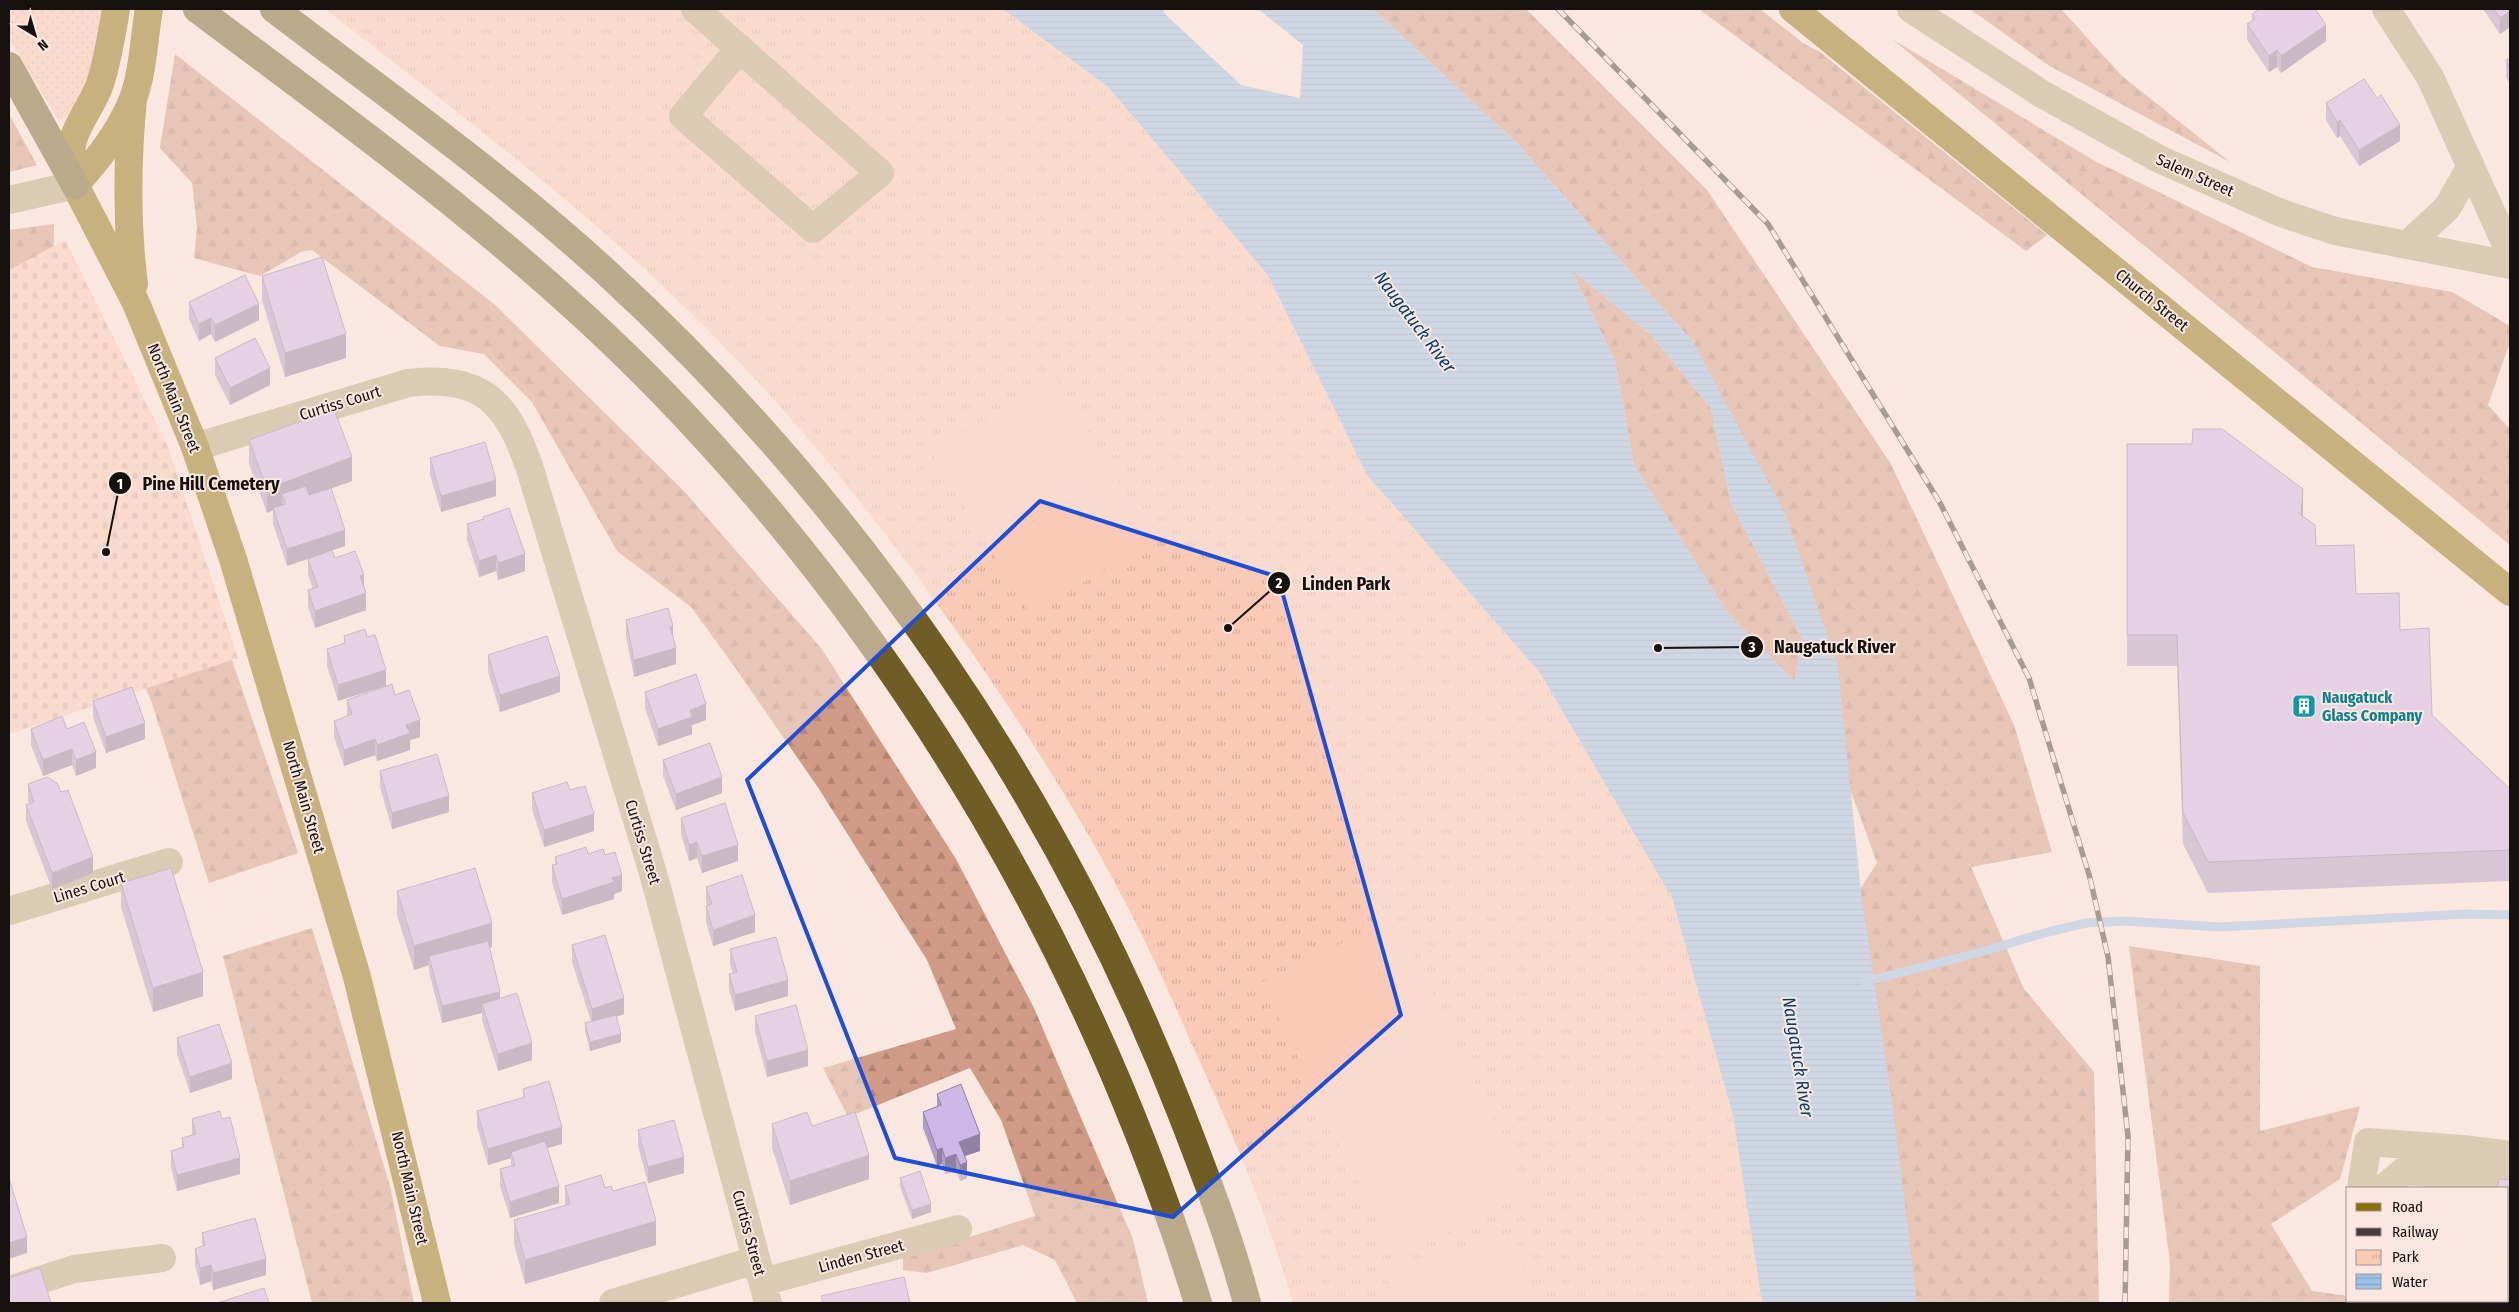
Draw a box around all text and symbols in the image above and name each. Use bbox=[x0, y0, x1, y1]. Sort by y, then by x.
north arrow bbox=[10, 10, 60, 60]
text: N bbox=[34, 36, 51, 54]
street label: Salem Street bbox=[2153, 149, 2238, 201]
street label: Church Street bbox=[2112, 265, 2193, 336]
water label: Naugatuck River bbox=[1370, 267, 1461, 378]
street label: North Main Street bbox=[143, 341, 205, 456]
street label: Curtiss Court bbox=[297, 381, 384, 424]
callout: Pine Hill Cemetery bbox=[107, 467, 289, 500]
text: Pine Hill Cemetery bbox=[142, 473, 280, 495]
text: 1 bbox=[117, 475, 123, 493]
callout: Linden Park bbox=[1266, 567, 1400, 600]
text: Linden Park bbox=[1302, 573, 1391, 595]
text: 2 bbox=[1275, 574, 1283, 592]
callout: Naugatuck River bbox=[1739, 631, 1906, 664]
text: Naugatuck River bbox=[1774, 636, 1896, 658]
text: 3 bbox=[1747, 638, 1756, 656]
place label: Naugatuck Glass Company bbox=[2322, 688, 2422, 725]
building icon: Naugatuck Glass Company bbox=[2291, 693, 2317, 719]
street label: North Main Street bbox=[279, 739, 329, 856]
street label: Curtiss Street bbox=[621, 797, 665, 887]
street label: Lines Court bbox=[51, 867, 128, 907]
water label: Naugatuck River bbox=[1778, 995, 1818, 1119]
street label: North Main Street bbox=[388, 1129, 432, 1247]
legend bbox=[2346, 1187, 2509, 1302]
street label: Curtiss Street bbox=[728, 1188, 770, 1279]
text: Road bbox=[2392, 1198, 2423, 1216]
text: Railway bbox=[2392, 1223, 2439, 1241]
street label: Linden Street bbox=[816, 1235, 906, 1277]
text: Park bbox=[2392, 1248, 2419, 1266]
text: Water bbox=[2392, 1273, 2428, 1291]

